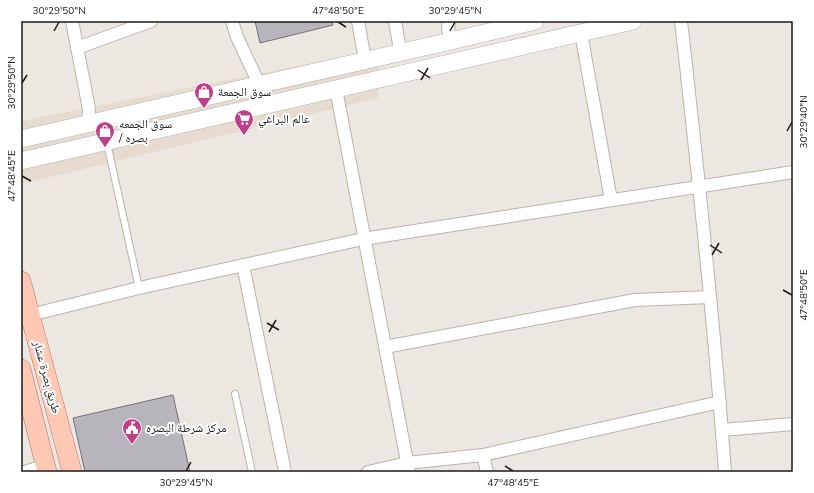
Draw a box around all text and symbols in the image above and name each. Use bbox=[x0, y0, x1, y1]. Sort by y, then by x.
text: 30°29'50"N bbox=[32, 4, 86, 18]
text: 47°48'50"E bbox=[312, 4, 364, 18]
text: 30°29'45"N bbox=[428, 4, 482, 18]
text: 30°29'50"N bbox=[5, 56, 19, 110]
shop icon: سوق الجمعة bbox=[193, 81, 215, 109]
place label: سوق الجمعة bbox=[218, 84, 271, 100]
text: 30°29'40"N bbox=[797, 95, 811, 149]
supermarket icon: عالم البراغي bbox=[233, 108, 255, 136]
place label: عالم البراغي bbox=[258, 111, 310, 129]
place label: سوق الجمعه / بصره bbox=[118, 116, 172, 146]
shop icon: سوق الجمعه / بصره bbox=[94, 120, 116, 148]
text: 47°48'45"E bbox=[5, 150, 19, 202]
text: 47°48'50"E bbox=[797, 269, 811, 321]
street label: طريق بصرة عشار bbox=[29, 338, 64, 415]
public building icon: مركز شرطة البصره bbox=[121, 417, 143, 445]
place label: مركز شرطة البصره bbox=[146, 420, 226, 436]
text: 30°29'45"N bbox=[159, 476, 213, 490]
text: 47°48'45"E bbox=[487, 476, 539, 490]

